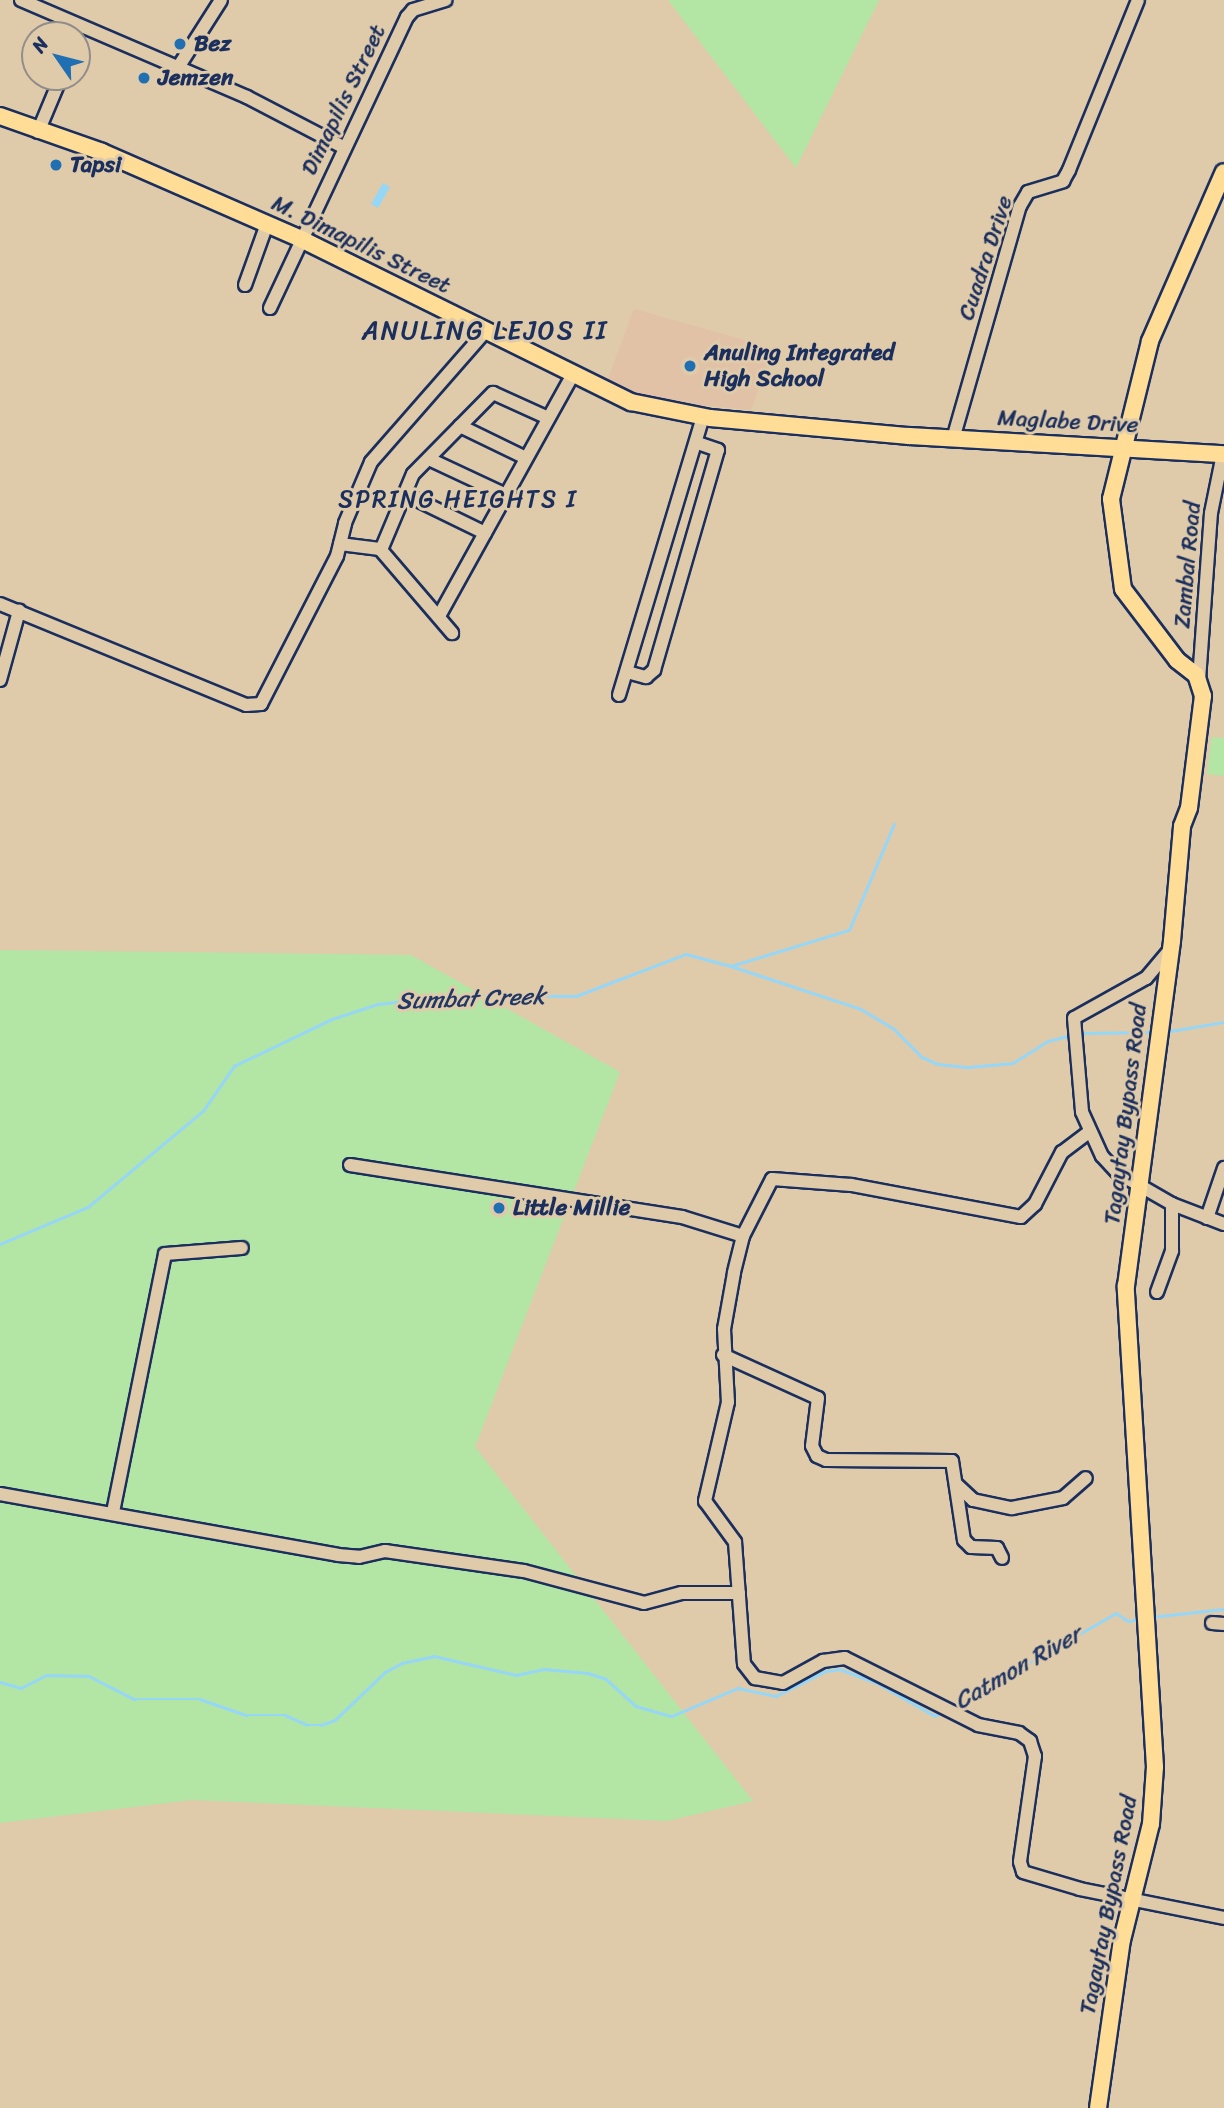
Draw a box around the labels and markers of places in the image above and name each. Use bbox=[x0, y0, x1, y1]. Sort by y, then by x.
place label: Bez bbox=[194, 30, 231, 58]
marker: Bez bbox=[172, 36, 188, 52]
place label: Jemzen bbox=[158, 64, 234, 92]
marker: Jemzen bbox=[136, 70, 152, 86]
place label: Tapsi bbox=[70, 151, 121, 179]
marker: Tapsi bbox=[48, 157, 64, 173]
place label: Anuling Integrated High School bbox=[704, 339, 896, 393]
marker: Anuling Integrated High School bbox=[682, 358, 698, 374]
place label: Little Millie bbox=[513, 1194, 629, 1222]
marker: Little Millie bbox=[491, 1200, 507, 1216]

